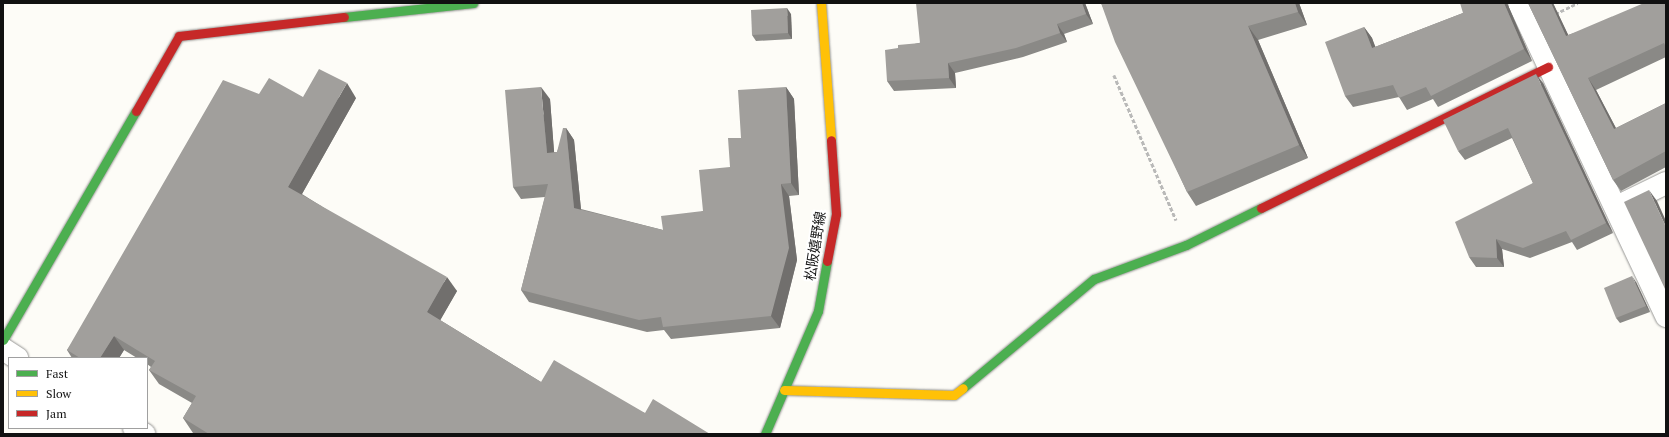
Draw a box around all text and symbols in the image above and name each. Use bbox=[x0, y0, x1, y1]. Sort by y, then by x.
street label: 松阪嬉野線 bbox=[801, 210, 829, 282]
legend bbox=[8, 357, 148, 429]
text: Fast bbox=[46, 366, 68, 381]
text: Slow bbox=[46, 386, 71, 401]
text: Jam bbox=[46, 406, 67, 421]

